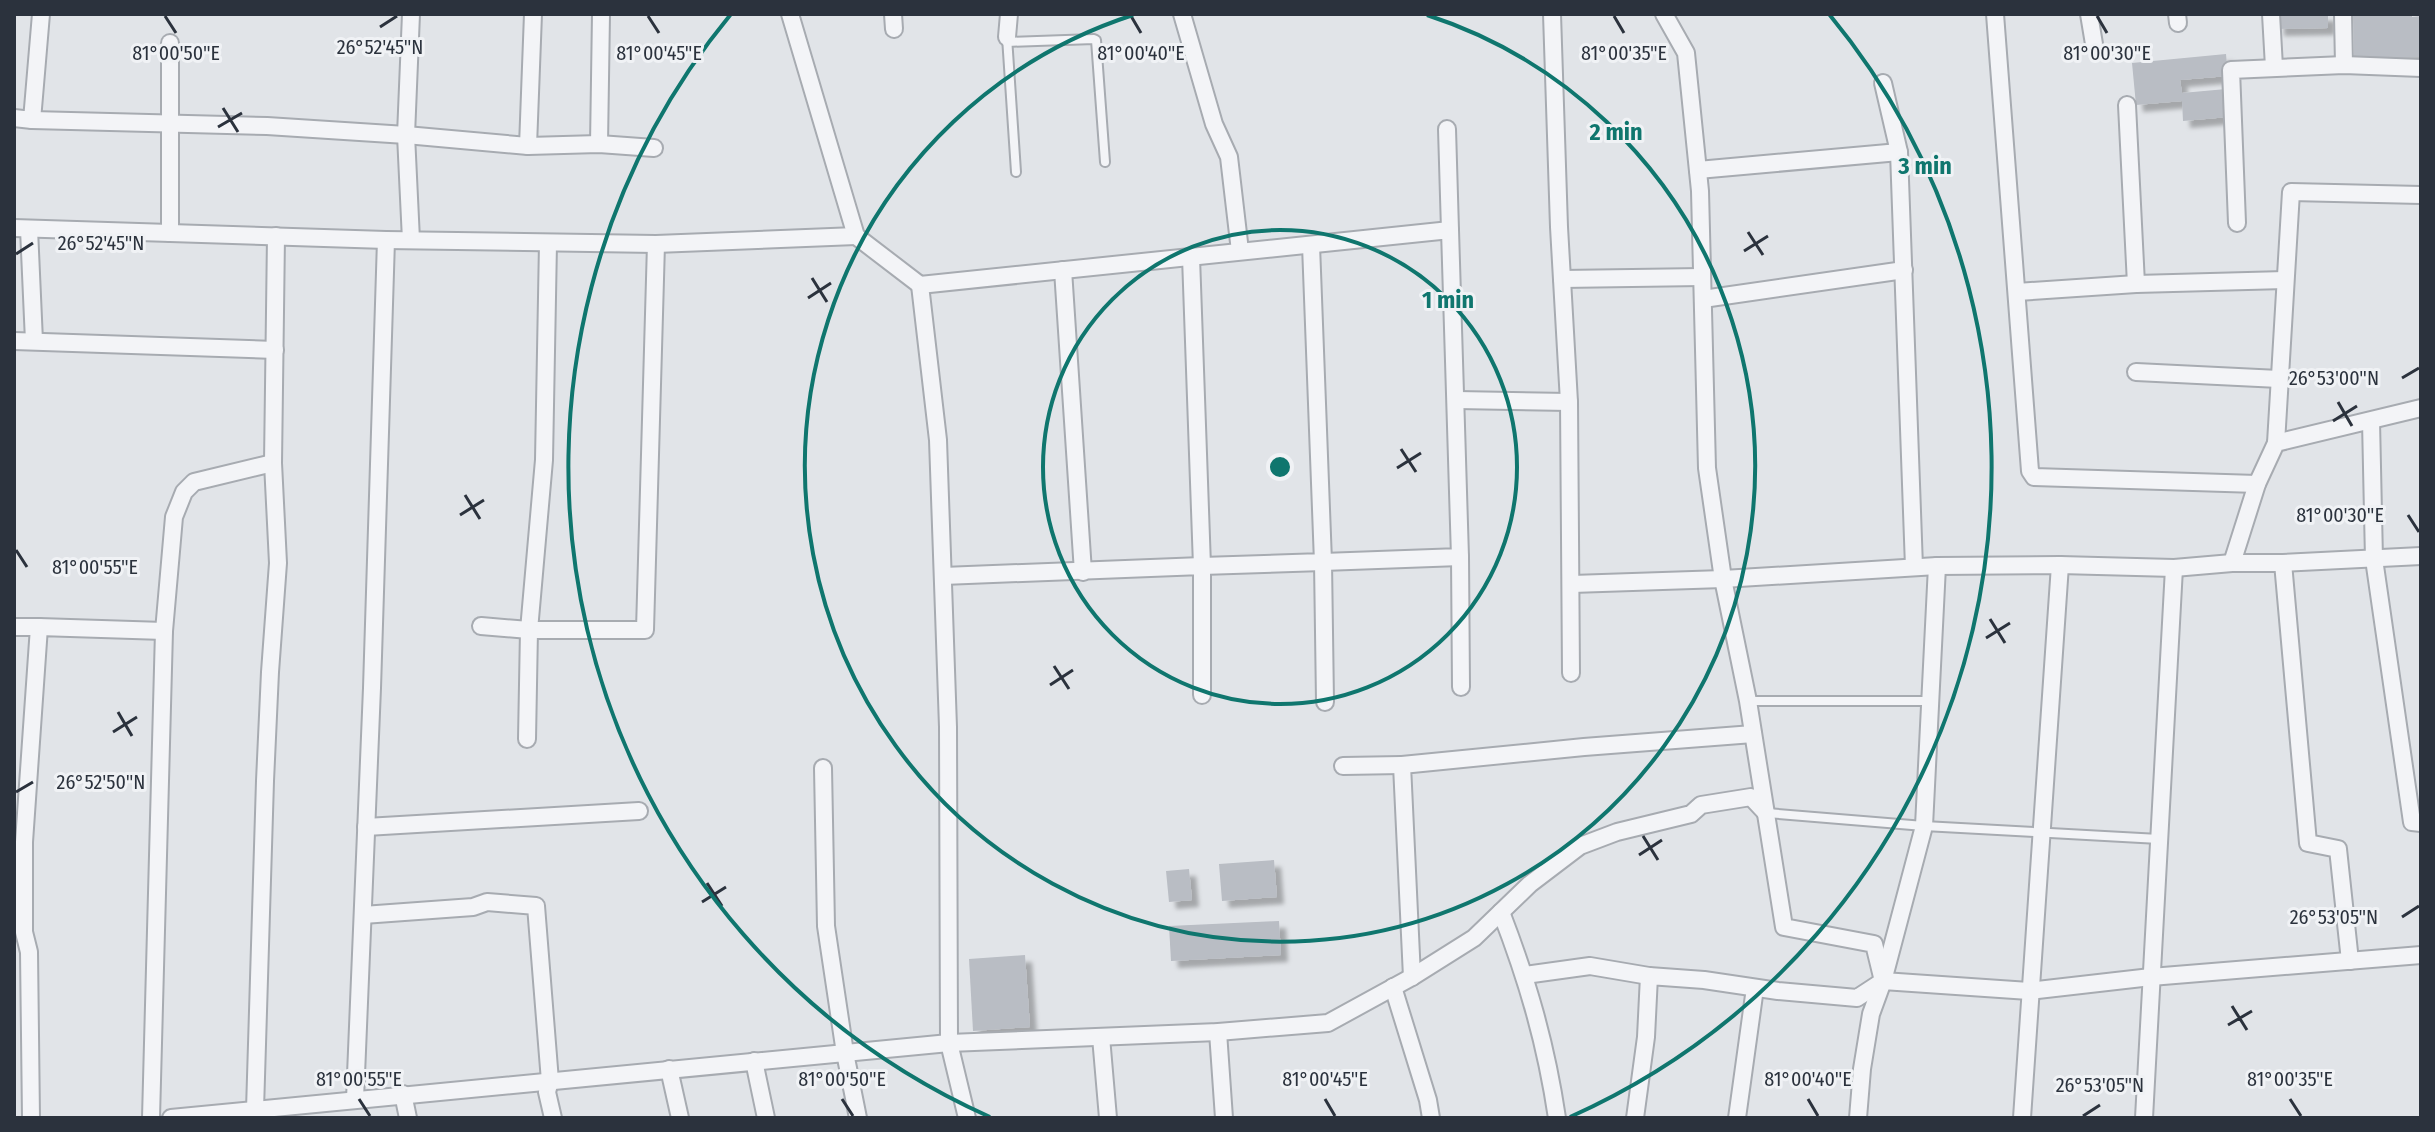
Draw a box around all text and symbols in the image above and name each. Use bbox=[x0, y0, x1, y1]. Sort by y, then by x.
text: 26°52'45"N bbox=[337, 35, 423, 59]
text: 81°00'50"E bbox=[132, 41, 220, 65]
text: 81°00'45"E bbox=[616, 41, 702, 65]
text: 81°00'40"E bbox=[1097, 41, 1185, 65]
text: 81°00'35"E bbox=[1581, 41, 1667, 65]
text: 81°00'30"E bbox=[2063, 41, 2151, 65]
text: 2 min bbox=[1588, 118, 1643, 146]
text: 3 min bbox=[1897, 152, 1952, 180]
text: 26°52'45"N bbox=[58, 231, 144, 255]
text: 1 min bbox=[1422, 286, 1474, 314]
text: 26°53'00"N bbox=[2289, 366, 2379, 390]
centre of rings bbox=[1266, 453, 1294, 481]
text: 81°00'30"E bbox=[2296, 503, 2384, 527]
text: 81°00'55"E bbox=[52, 555, 138, 579]
text: 26°52'50"N bbox=[57, 770, 145, 794]
text: 26°53'05"N bbox=[2290, 905, 2378, 929]
text: 81°00'55"E bbox=[316, 1067, 402, 1091]
text: 81°00'50"E bbox=[798, 1067, 886, 1091]
text: 81°00'45"E bbox=[1282, 1067, 1368, 1091]
text: 81°00'40"E bbox=[1764, 1067, 1852, 1091]
text: 81°00'35"E bbox=[2247, 1067, 2333, 1091]
text: 26°53'05"N bbox=[2056, 1073, 2144, 1097]

